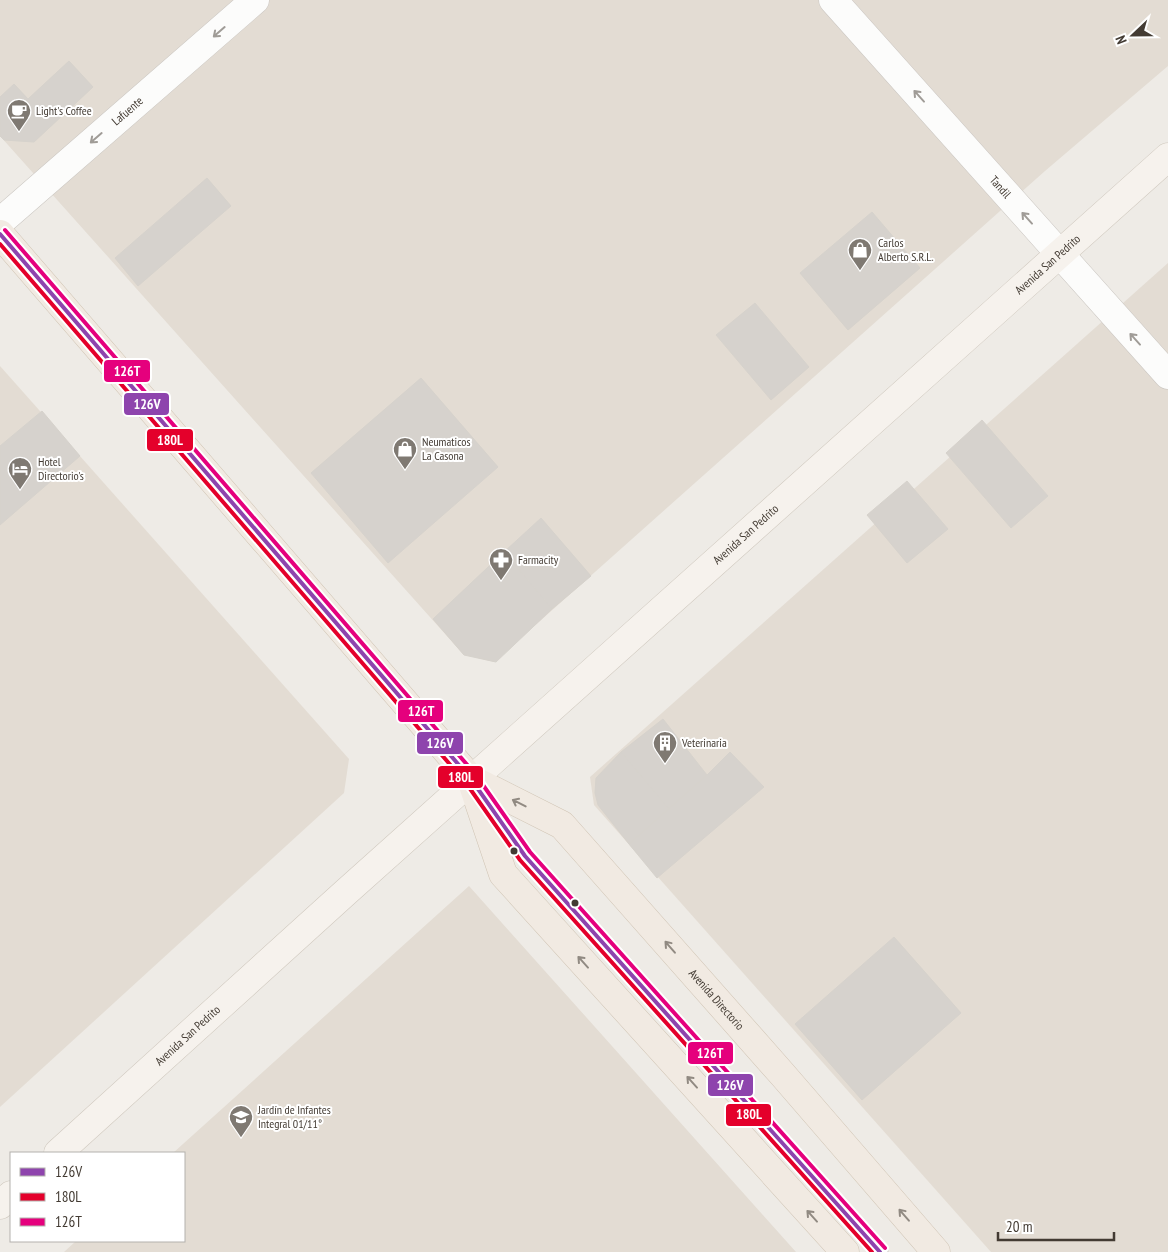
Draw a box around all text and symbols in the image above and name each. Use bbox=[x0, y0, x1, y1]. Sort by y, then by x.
north arrow bbox=[1108, 10, 1158, 60]
one-way arrow bbox=[212, 26, 225, 38]
text: N bbox=[1111, 33, 1131, 47]
one-way arrow bbox=[913, 90, 924, 103]
street label: Lafuente bbox=[108, 93, 146, 128]
cafe icon: Light's Coffee bbox=[6, 98, 32, 132]
place label: Light's Coffee bbox=[36, 103, 92, 118]
one-way arrow bbox=[89, 133, 102, 144]
street label: Tandil bbox=[987, 173, 1015, 201]
one-way arrow bbox=[1021, 211, 1032, 224]
street label: Avenida San Pedrito bbox=[1012, 231, 1083, 297]
place label: Carlos Alberto S.R.L. bbox=[878, 235, 933, 264]
shop icon: Carlos Alberto S.R.L. bbox=[847, 237, 873, 271]
one-way arrow bbox=[1130, 332, 1141, 345]
line badge: 126T bbox=[103, 359, 151, 383]
text: 126T bbox=[114, 362, 141, 380]
line badge: 126V bbox=[123, 392, 170, 416]
text: 126V bbox=[133, 395, 162, 413]
line badge: 180L bbox=[146, 428, 194, 452]
text: 180L bbox=[157, 431, 183, 449]
place label: Neumaticos La Casona bbox=[422, 434, 470, 463]
shop icon: Neumaticos La Casona bbox=[392, 436, 418, 470]
place label: Hotel Directorio's bbox=[38, 454, 84, 483]
hotel icon: Hotel Directorio's bbox=[7, 456, 33, 490]
street label: Avenida San Pedrito bbox=[710, 501, 781, 567]
pharmacy icon: Farmacity bbox=[488, 547, 514, 581]
place label: Farmacity bbox=[518, 552, 559, 567]
line badge: 126T bbox=[397, 699, 444, 723]
text: 126T bbox=[408, 702, 435, 720]
building icon: Veterinaria bbox=[652, 730, 678, 764]
line badge: 126V bbox=[416, 731, 464, 755]
text: 126V bbox=[426, 734, 455, 752]
place label: Veterinaria bbox=[681, 735, 727, 750]
line badge: 180L bbox=[437, 765, 484, 789]
text: 180L bbox=[448, 768, 474, 786]
one-way arrow bbox=[511, 798, 526, 808]
unlabelled marker bbox=[509, 846, 519, 856]
unlabelled marker bbox=[570, 898, 580, 908]
one-way arrow bbox=[664, 941, 676, 954]
one-way arrow bbox=[577, 955, 588, 968]
street label: Avenida Directorio bbox=[686, 966, 748, 1033]
street label: Avenida San Pedrito bbox=[152, 1002, 223, 1068]
line badge: 126T bbox=[687, 1041, 734, 1065]
text: 126T bbox=[697, 1044, 724, 1062]
line badge: 126V bbox=[707, 1073, 754, 1097]
one-way arrow bbox=[686, 1076, 697, 1089]
text: 126V bbox=[716, 1076, 745, 1094]
place label: Jardín de Infantes Integral 01/11° bbox=[257, 1102, 331, 1131]
line badge: 180L bbox=[725, 1103, 772, 1127]
school or university icon: Jardín de Infantes Integral 01/11° bbox=[228, 1104, 254, 1138]
text: 180L bbox=[736, 1105, 762, 1123]
legend bbox=[10, 1152, 185, 1242]
text: 126V bbox=[55, 1162, 82, 1181]
text: 180L bbox=[55, 1187, 82, 1206]
one-way arrow bbox=[806, 1209, 818, 1222]
one-way arrow bbox=[898, 1209, 910, 1222]
scale bar bbox=[998, 1210, 1114, 1242]
text: 126T bbox=[55, 1212, 82, 1231]
text: 20 m bbox=[1006, 1217, 1032, 1236]

